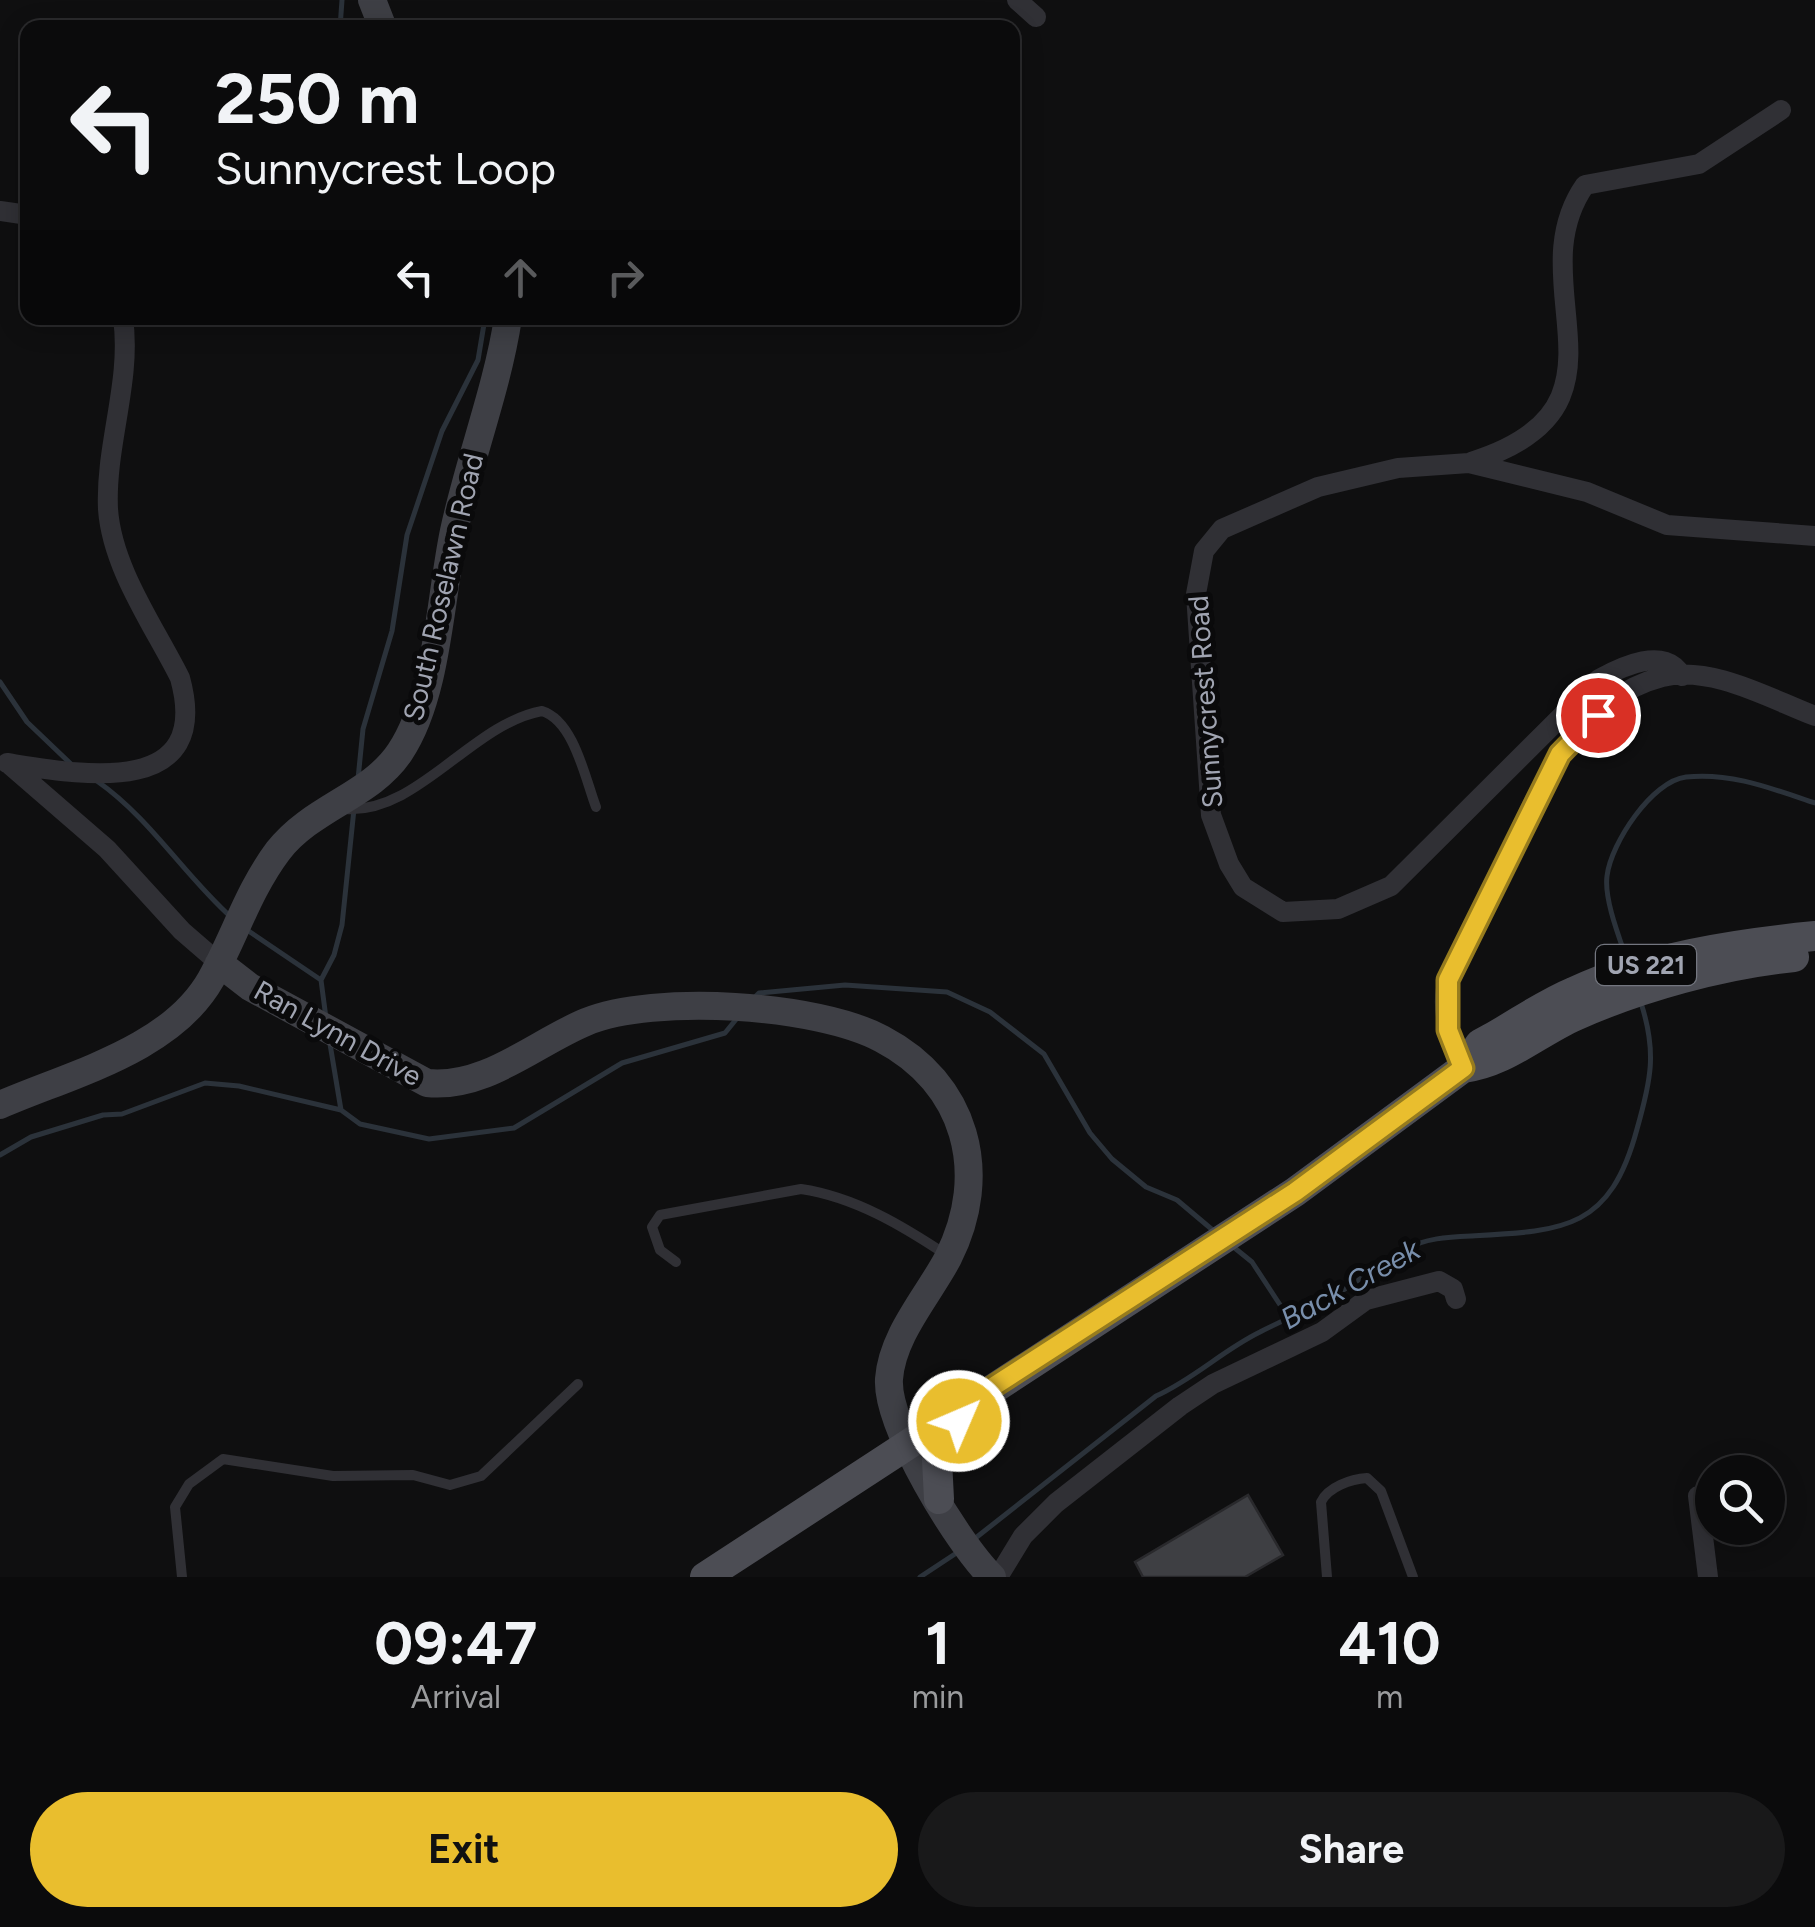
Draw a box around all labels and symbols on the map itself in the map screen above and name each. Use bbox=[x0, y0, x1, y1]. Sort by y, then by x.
street label: South Roselawn Road bbox=[396, 450, 490, 724]
street label: Sunnycrest Road bbox=[1181, 594, 1229, 810]
pin bbox=[1556, 673, 1641, 758]
road number: US 221 bbox=[1596, 945, 1696, 985]
street label: Ran Lynn Drive bbox=[248, 973, 428, 1093]
water label: Back Creek bbox=[1274, 1230, 1427, 1337]
position arrow bbox=[907, 1369, 1011, 1473]

